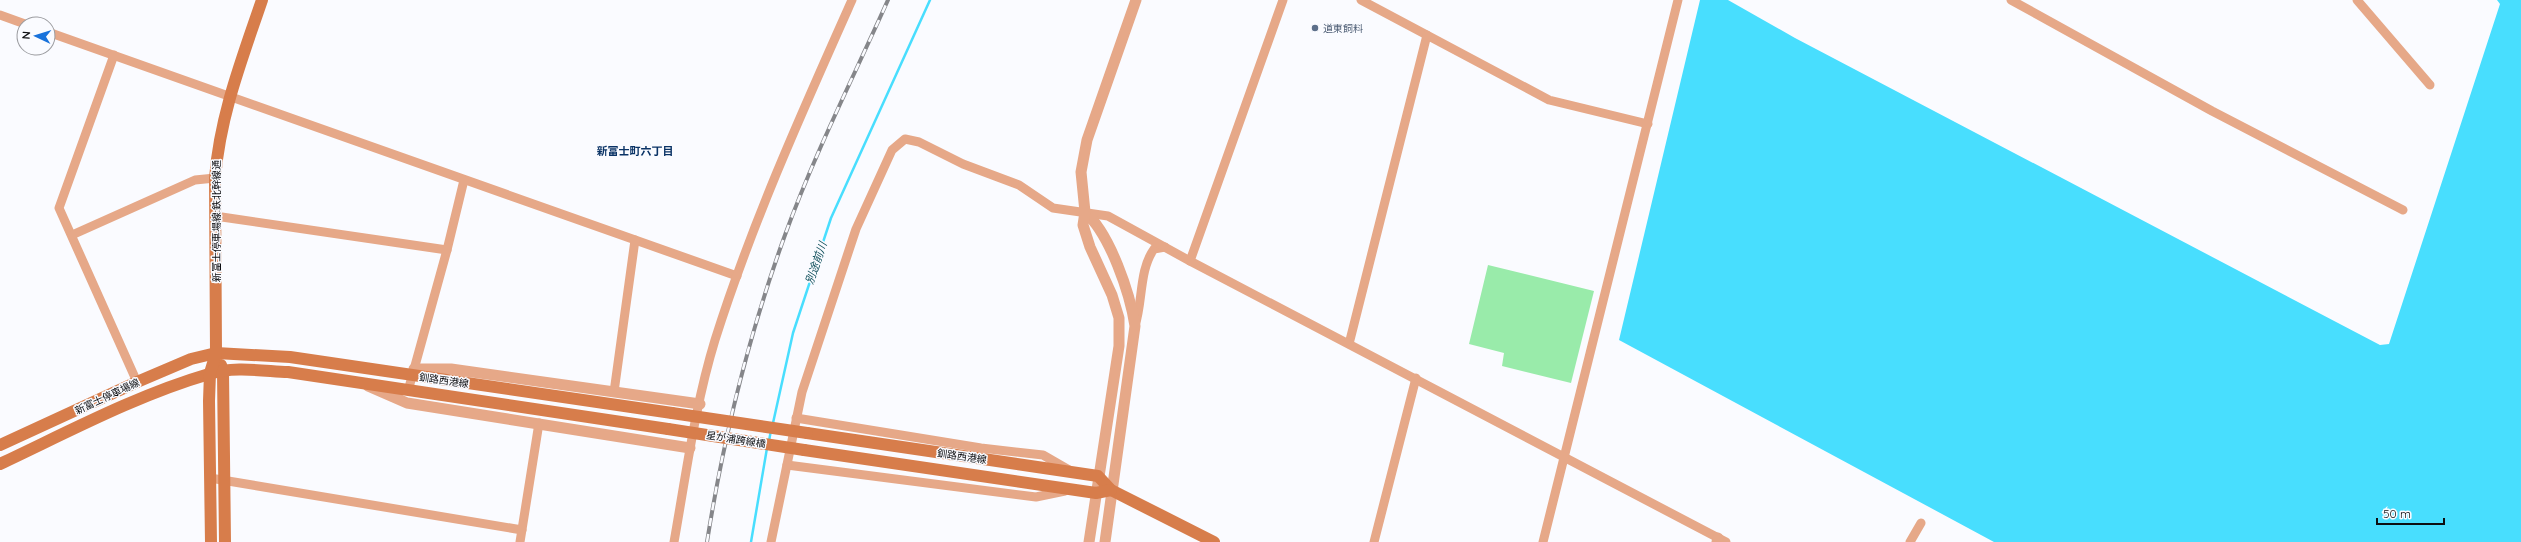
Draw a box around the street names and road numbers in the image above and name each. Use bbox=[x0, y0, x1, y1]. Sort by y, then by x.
street label: 新富士停車場線:鉄北幹線通 bbox=[210, 160, 223, 282]
street label: 釧路西港線 bbox=[418, 371, 470, 390]
street label: 新富士停車場線 bbox=[73, 376, 142, 417]
street label: 星が浦跨線橋 bbox=[705, 428, 767, 451]
street label: 釧路西港線 bbox=[936, 447, 988, 466]

